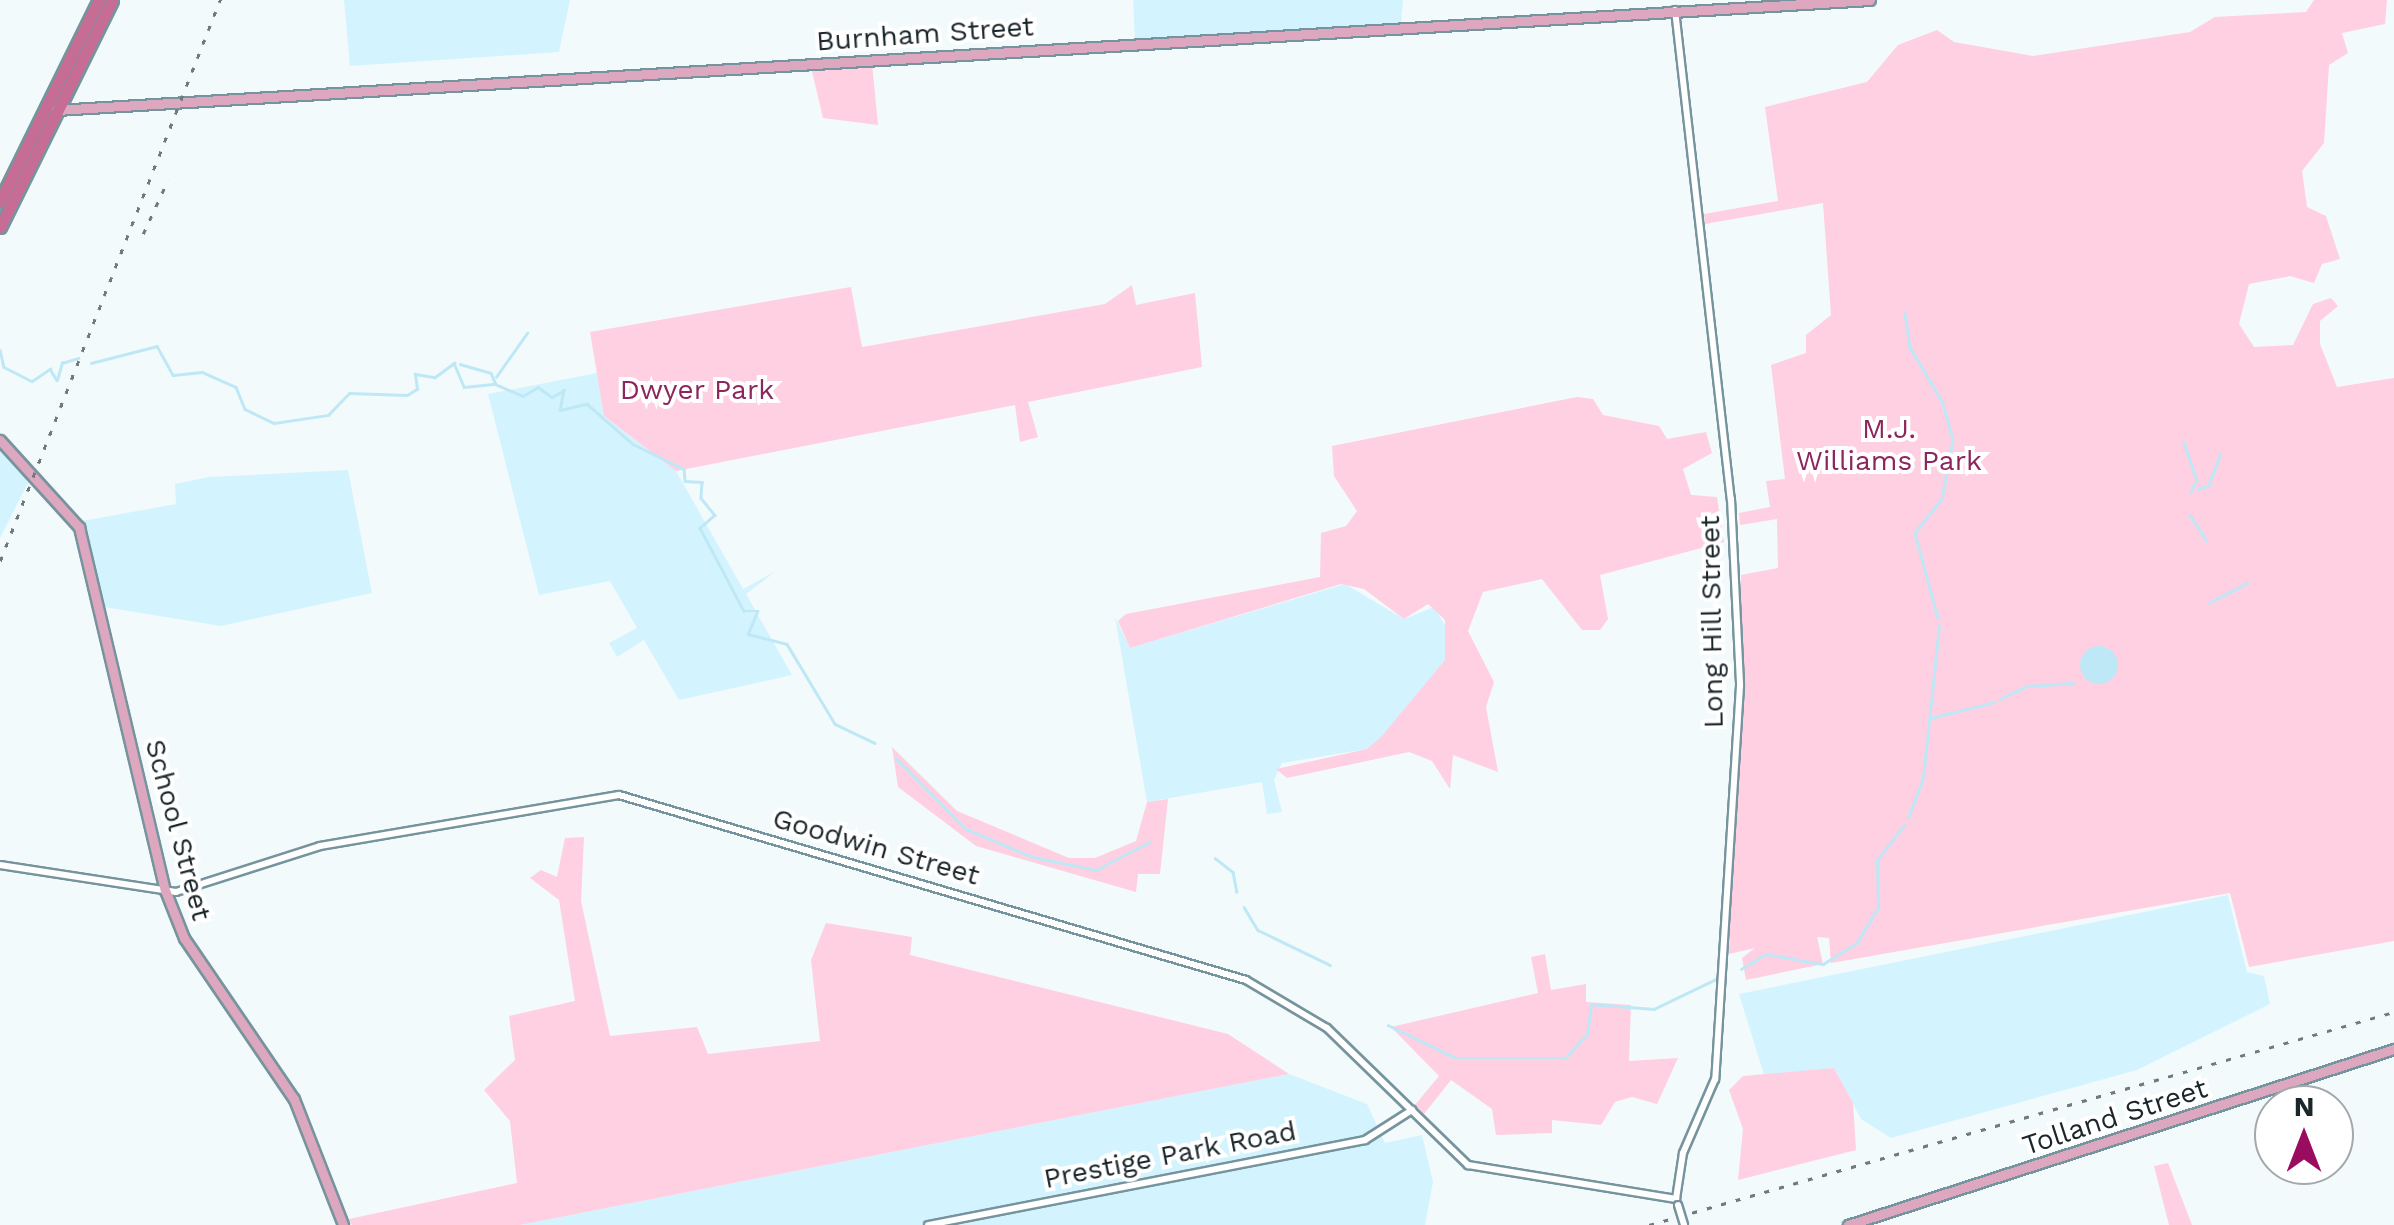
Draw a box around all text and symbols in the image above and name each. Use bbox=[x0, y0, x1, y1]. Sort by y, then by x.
street label: Burnham Street bbox=[815, 10, 1035, 58]
park label: Dwyer Park bbox=[619, 373, 775, 407]
park label: M.J. Williams Park bbox=[1796, 412, 1982, 478]
street label: Long Hill Street bbox=[1693, 515, 1731, 729]
street label: School Street bbox=[138, 735, 218, 925]
street label: Goodwin Street bbox=[769, 801, 983, 893]
street label: Tolland Street bbox=[2018, 1071, 2212, 1163]
north arrow bbox=[2254, 1085, 2354, 1185]
text: N bbox=[2294, 1090, 2314, 1123]
street label: Prestige Park Road bbox=[1041, 1114, 1299, 1196]

